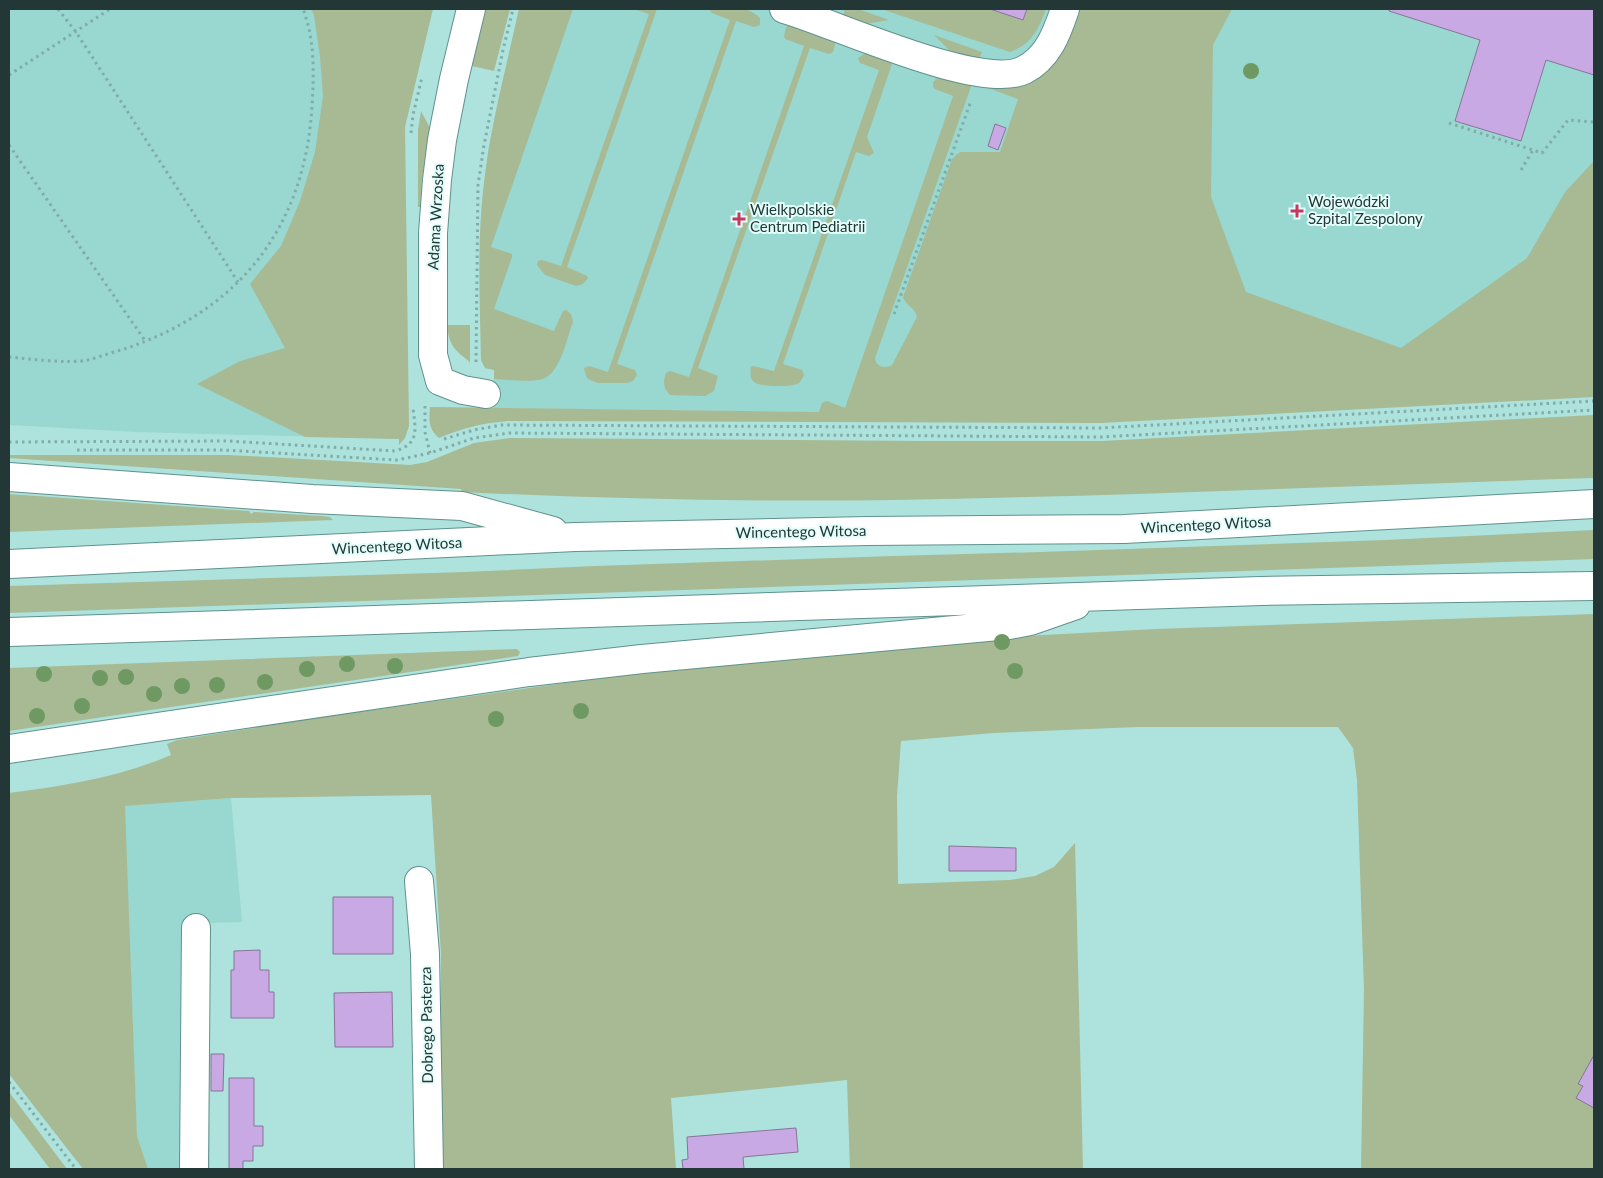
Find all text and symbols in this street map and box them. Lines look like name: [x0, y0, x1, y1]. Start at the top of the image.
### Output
street label: Adama Wrzoska: [423, 163, 447, 271]
place label: Wojewódzki Szpital Zespolony: [1308, 192, 1423, 227]
place label: Wielkpolskie Centrum Pediatrii: [750, 200, 865, 235]
marker: Wojewódzki Szpital Zespolony: [1290, 204, 1304, 218]
marker: Wielkpolskie Centrum Pediatrii: [732, 212, 746, 226]
street label: Wincentego Witosa: [1140, 512, 1272, 536]
street label: Wincentego Witosa: [736, 521, 866, 541]
street label: Wincentego Witosa: [331, 533, 463, 557]
street label: Dobrego Pasterza: [416, 966, 436, 1084]

